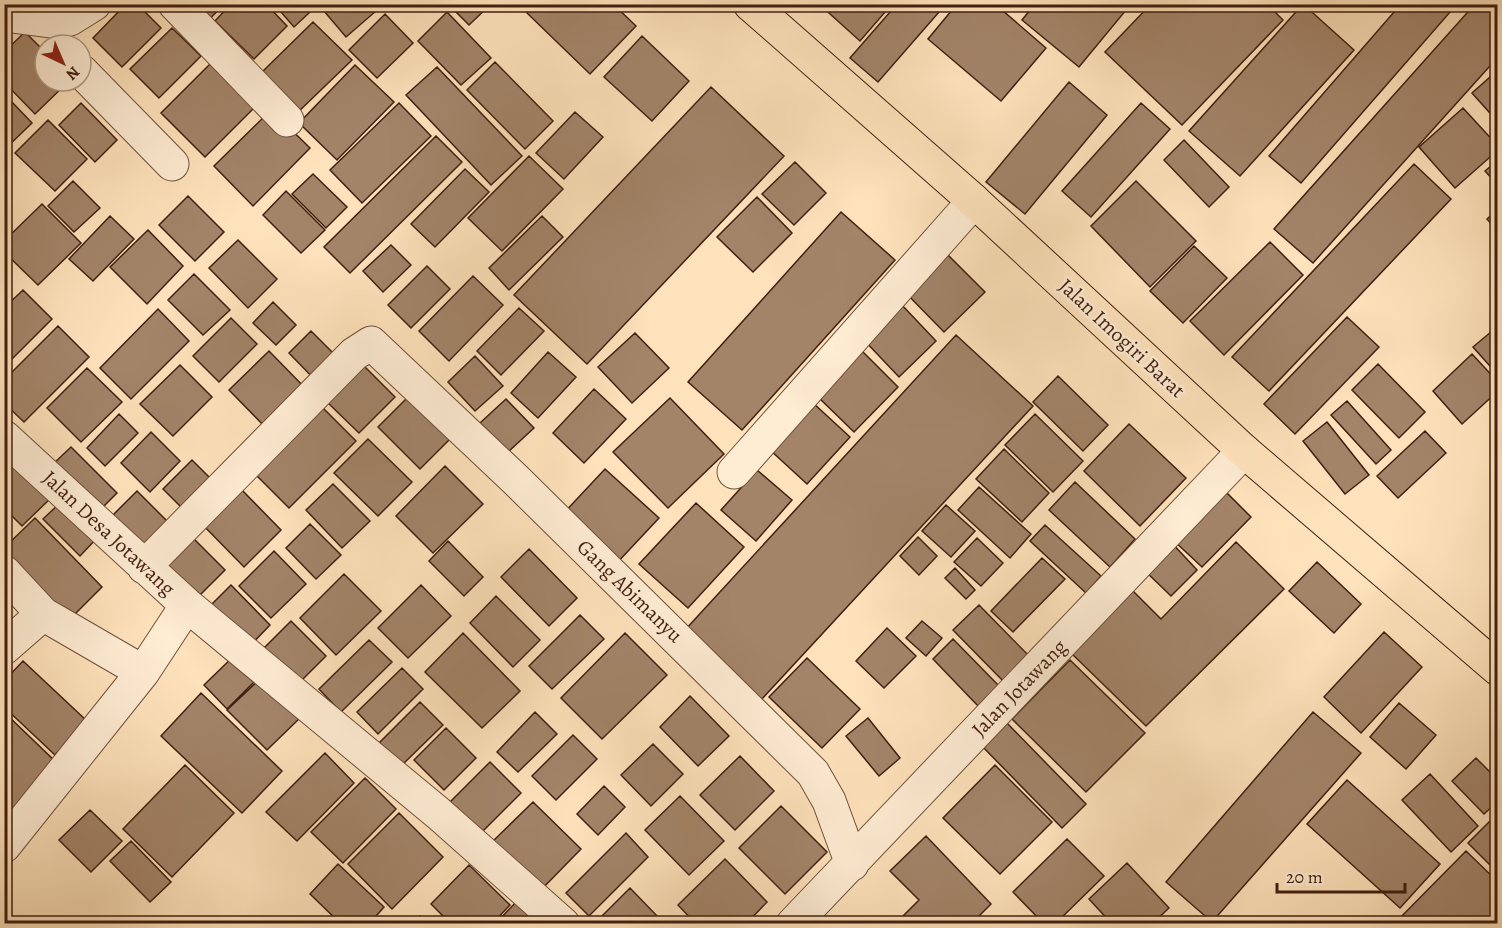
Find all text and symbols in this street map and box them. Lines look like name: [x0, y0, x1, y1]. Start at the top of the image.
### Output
north arrow: [33, 33, 93, 93]
text: N: [61, 61, 85, 85]
street label: Jalan Imogiri Barat: [1053, 272, 1191, 404]
street label: Jalan Desa Jotawang: [36, 464, 182, 602]
street label: Gang Abimanyu: [571, 533, 690, 649]
street label: Jalan Jotawang: [965, 633, 1073, 743]
scale bar: [1277, 856, 1404, 894]
text: 20 m: [1286, 865, 1323, 889]

